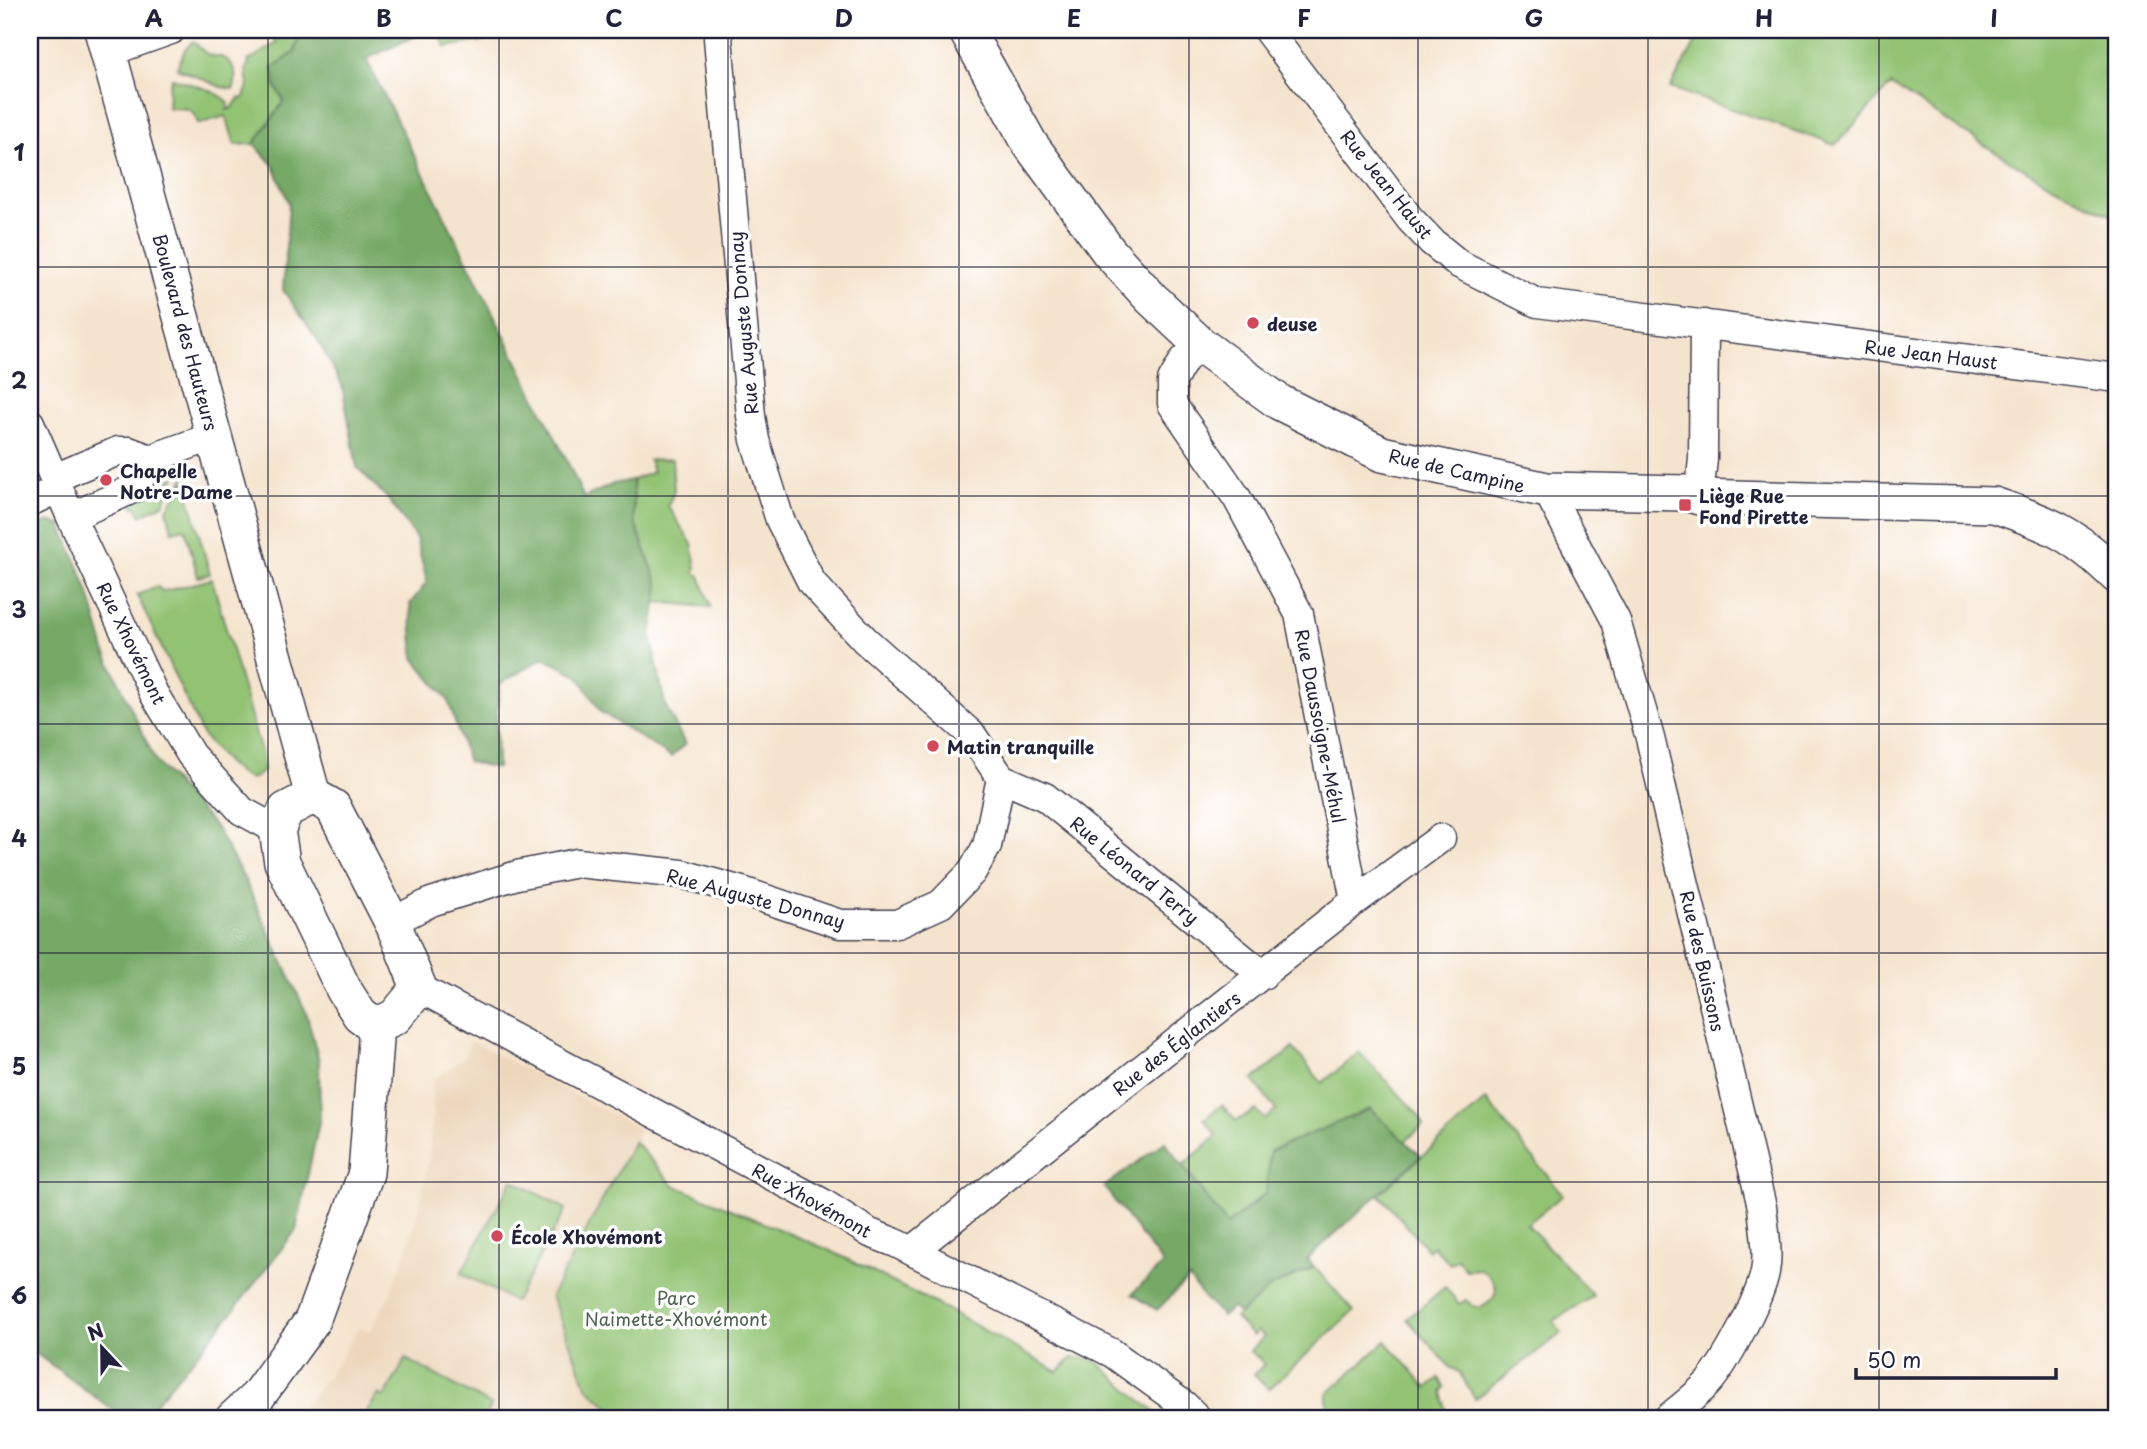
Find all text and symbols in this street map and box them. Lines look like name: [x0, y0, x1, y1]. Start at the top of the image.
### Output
text: A: [145, 0, 163, 35]
text: B: [376, 0, 392, 35]
text: C: [605, 0, 623, 35]
text: D: [835, 0, 853, 35]
text: E: [1067, 0, 1081, 35]
text: F: [1297, 0, 1311, 35]
text: G: [1525, 0, 1543, 35]
text: H: [1755, 0, 1773, 35]
text: I: [1990, 0, 1998, 35]
street label: Rue Jean Haust: [1334, 124, 1440, 244]
text: 1: [14, 134, 25, 169]
street label: Rue Auguste Donnay: [722, 230, 764, 416]
street label: Boulevard des Hauteurs: [147, 231, 225, 433]
place label: deuse: [1267, 310, 1317, 337]
marker: deuse: [1245, 315, 1261, 331]
street label: Rue Jean Haust: [1863, 332, 1999, 376]
text: 2: [11, 362, 27, 397]
street label: Rue de Campine: [1386, 441, 1528, 499]
place label: Chapelle Notre-Dame: [120, 457, 233, 505]
marker: Chapelle Notre-Dame: [98, 472, 114, 488]
place label: Liège Rue Fond Pirette: [1699, 482, 1809, 530]
marker: Liège Rue Fond Pirette: [1677, 497, 1693, 513]
street label: Rue Xhovémont: [91, 577, 173, 709]
text: 3: [11, 591, 27, 626]
street label: Rue Daussoigne-Méhul: [1289, 627, 1353, 825]
place label: Matin tranquille: [947, 733, 1094, 760]
marker: Matin tranquille: [925, 738, 941, 754]
street label: Rue Léonard Terry: [1065, 810, 1205, 930]
text: 4: [11, 820, 27, 855]
street label: Rue Auguste Donnay: [664, 861, 848, 935]
street label: Rue des Buissons: [1674, 888, 1732, 1034]
street label: Rue des Églantiers: [1106, 984, 1246, 1102]
text: 5: [12, 1048, 26, 1083]
street label: Rue Xhovémont: [747, 1156, 877, 1244]
place label: École Xhovémont: [511, 1223, 663, 1250]
marker: École Xhovémont: [489, 1228, 505, 1244]
text: 6: [11, 1277, 27, 1312]
park label: Parc Naimette-Xhovémont: [585, 1284, 767, 1332]
north arrow: [66, 1312, 136, 1382]
text: N: [83, 1316, 107, 1347]
scale bar: [1856, 1337, 2056, 1381]
text: 50 m: [1867, 1343, 1921, 1375]

